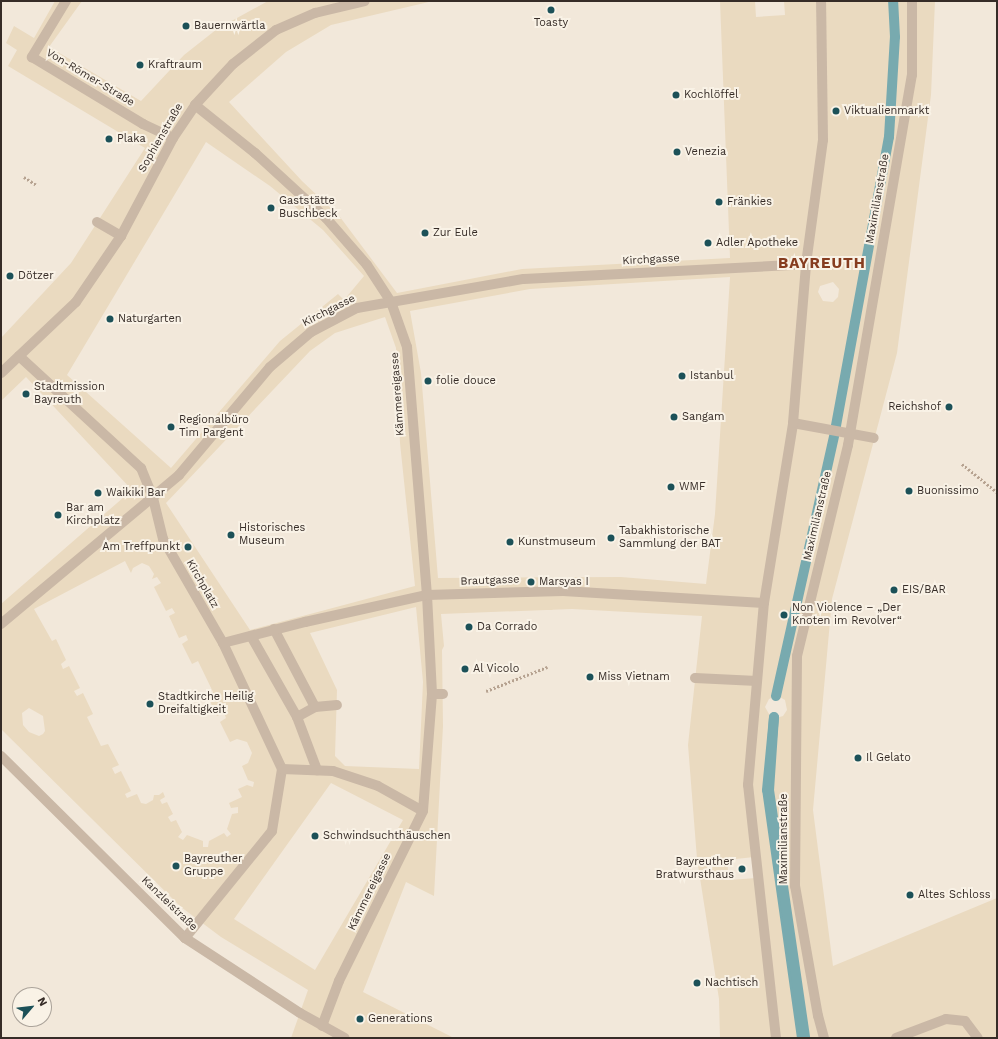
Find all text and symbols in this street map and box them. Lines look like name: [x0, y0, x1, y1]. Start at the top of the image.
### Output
marker: Toasty: [546, 5, 556, 15]
place label: Toasty: [534, 16, 568, 30]
place label: Bauernwärtla: [194, 19, 265, 33]
marker: Bauernwärtla: [181, 21, 191, 31]
street label: Von-Römer-Straße: [43, 46, 137, 110]
place label: Kraftraum: [148, 58, 202, 72]
marker: Kraftraum: [135, 60, 145, 70]
place label: Kochlöffel: [684, 88, 738, 102]
marker: Kochlöffel: [671, 90, 681, 100]
street label: Sophienstraße: [136, 101, 186, 175]
place label: Viktualienmarkt: [844, 104, 929, 118]
marker: Viktualienmarkt: [831, 106, 841, 116]
place label: Plaka: [117, 132, 146, 146]
marker: Plaka: [104, 134, 114, 144]
place label: Venezia: [685, 145, 726, 159]
marker: Venezia: [672, 147, 682, 157]
street label: Maximilianstraße: [864, 153, 892, 245]
place label: Gaststätte Buschbeck: [279, 195, 337, 221]
place label: Fränkies: [727, 195, 772, 209]
marker: Fränkies: [714, 197, 724, 207]
marker: Gaststätte Buschbeck: [266, 203, 276, 213]
place label: Zur Eule: [433, 226, 478, 240]
marker: Zur Eule: [420, 228, 430, 238]
place label: Adler Apotheke: [716, 236, 799, 250]
marker: Adler Apotheke: [703, 238, 713, 248]
street label: Kirchgasse: [622, 252, 680, 268]
district label: BAYREUTH: [778, 255, 866, 273]
place label: Dötzer: [18, 269, 54, 283]
marker: Dötzer: [5, 271, 15, 281]
street label: Kirchgasse: [300, 292, 358, 330]
place label: Naturgarten: [118, 312, 182, 326]
marker: Naturgarten: [105, 314, 115, 324]
street label: Kämmereigasse: [388, 352, 408, 436]
place label: Istanbul: [690, 369, 734, 383]
marker: Istanbul: [677, 371, 687, 381]
place label: folie douce: [436, 374, 496, 388]
marker: folie douce: [423, 376, 433, 386]
place label: Stadtmission Bayreuth: [34, 381, 105, 407]
marker: Stadtmission Bayreuth: [21, 389, 31, 399]
place label: Reichshof: [888, 400, 941, 414]
marker: Reichshof: [944, 402, 954, 412]
place label: Sangam: [682, 410, 725, 424]
marker: Sangam: [669, 412, 679, 422]
place label: Regionalbüro Tim Pargent: [179, 414, 249, 440]
marker: Regionalbüro Tim Pargent: [166, 422, 176, 432]
street label: Maximilianstraße: [801, 470, 835, 562]
place label: WMF: [679, 480, 706, 494]
marker: WMF: [666, 482, 676, 492]
place label: Buonissimo: [917, 484, 979, 498]
place label: Waikiki Bar: [106, 486, 165, 500]
marker: Buonissimo: [904, 486, 914, 496]
marker: Waikiki Bar: [93, 488, 103, 498]
place label: Bar am Kirchplatz: [66, 502, 120, 528]
marker: Bar am Kirchplatz: [53, 510, 63, 520]
place label: Historisches Museum: [239, 522, 305, 548]
place label: Tabakhistorische Sammlung der BAT: [619, 525, 721, 551]
marker: Historisches Museum: [226, 530, 236, 540]
marker: Tabakhistorische Sammlung der BAT: [606, 533, 616, 543]
place label: Kunstmuseum: [518, 535, 596, 549]
marker: Kunstmuseum: [505, 537, 515, 547]
place label: Am Treffpunkt: [102, 540, 180, 554]
marker: Am Treffpunkt: [183, 542, 193, 552]
street label: Kirchplatz: [183, 557, 221, 611]
street label: Brautgasse: [460, 573, 520, 589]
place label: Marsyas I: [539, 575, 589, 589]
marker: Marsyas I: [526, 577, 536, 587]
place label: EIS/BAR: [902, 583, 946, 597]
marker: EIS/BAR: [889, 585, 899, 595]
place label: Non Violence – „Der Knoten im Revolver“: [792, 602, 902, 628]
marker: Non Violence – „Der Knoten im Revolver“: [779, 610, 789, 620]
place label: Da Corrado: [477, 620, 538, 634]
marker: Da Corrado: [464, 622, 474, 632]
place label: Al Vicolo: [473, 662, 520, 676]
marker: Al Vicolo: [460, 664, 470, 674]
place label: Miss Vietnam: [598, 670, 670, 684]
marker: Miss Vietnam: [585, 672, 595, 682]
place label: Stadtkirche Heilig Dreifaltigkeit: [158, 691, 253, 717]
marker: Stadtkirche Heilig Dreifaltigkeit: [145, 699, 155, 709]
place label: Il Gelato: [866, 751, 911, 765]
marker: Il Gelato: [853, 753, 863, 763]
street label: Maximilianstraße: [777, 793, 791, 885]
place label: Schwindsuchthäuschen: [323, 829, 451, 843]
marker: Schwindsuchthäuschen: [310, 831, 320, 841]
street label: Kämmereigasse: [346, 851, 394, 933]
place label: Bayreuther Gruppe: [184, 853, 242, 879]
place label: Bayreuther Bratwursthaus: [656, 856, 734, 882]
marker: Bayreuther Gruppe: [171, 861, 181, 871]
marker: Bayreuther Bratwursthaus: [737, 864, 747, 874]
street label: Kanzleistraße: [138, 874, 200, 934]
place label: Altes Schloss: [918, 888, 990, 902]
marker: Altes Schloss: [905, 890, 915, 900]
place label: Nachtisch: [705, 976, 758, 990]
marker: Nachtisch: [692, 978, 702, 988]
north arrow: [12, 987, 52, 1027]
text: N: [35, 995, 50, 1008]
place label: Generations: [368, 1012, 433, 1026]
marker: Generations: [355, 1014, 365, 1024]

